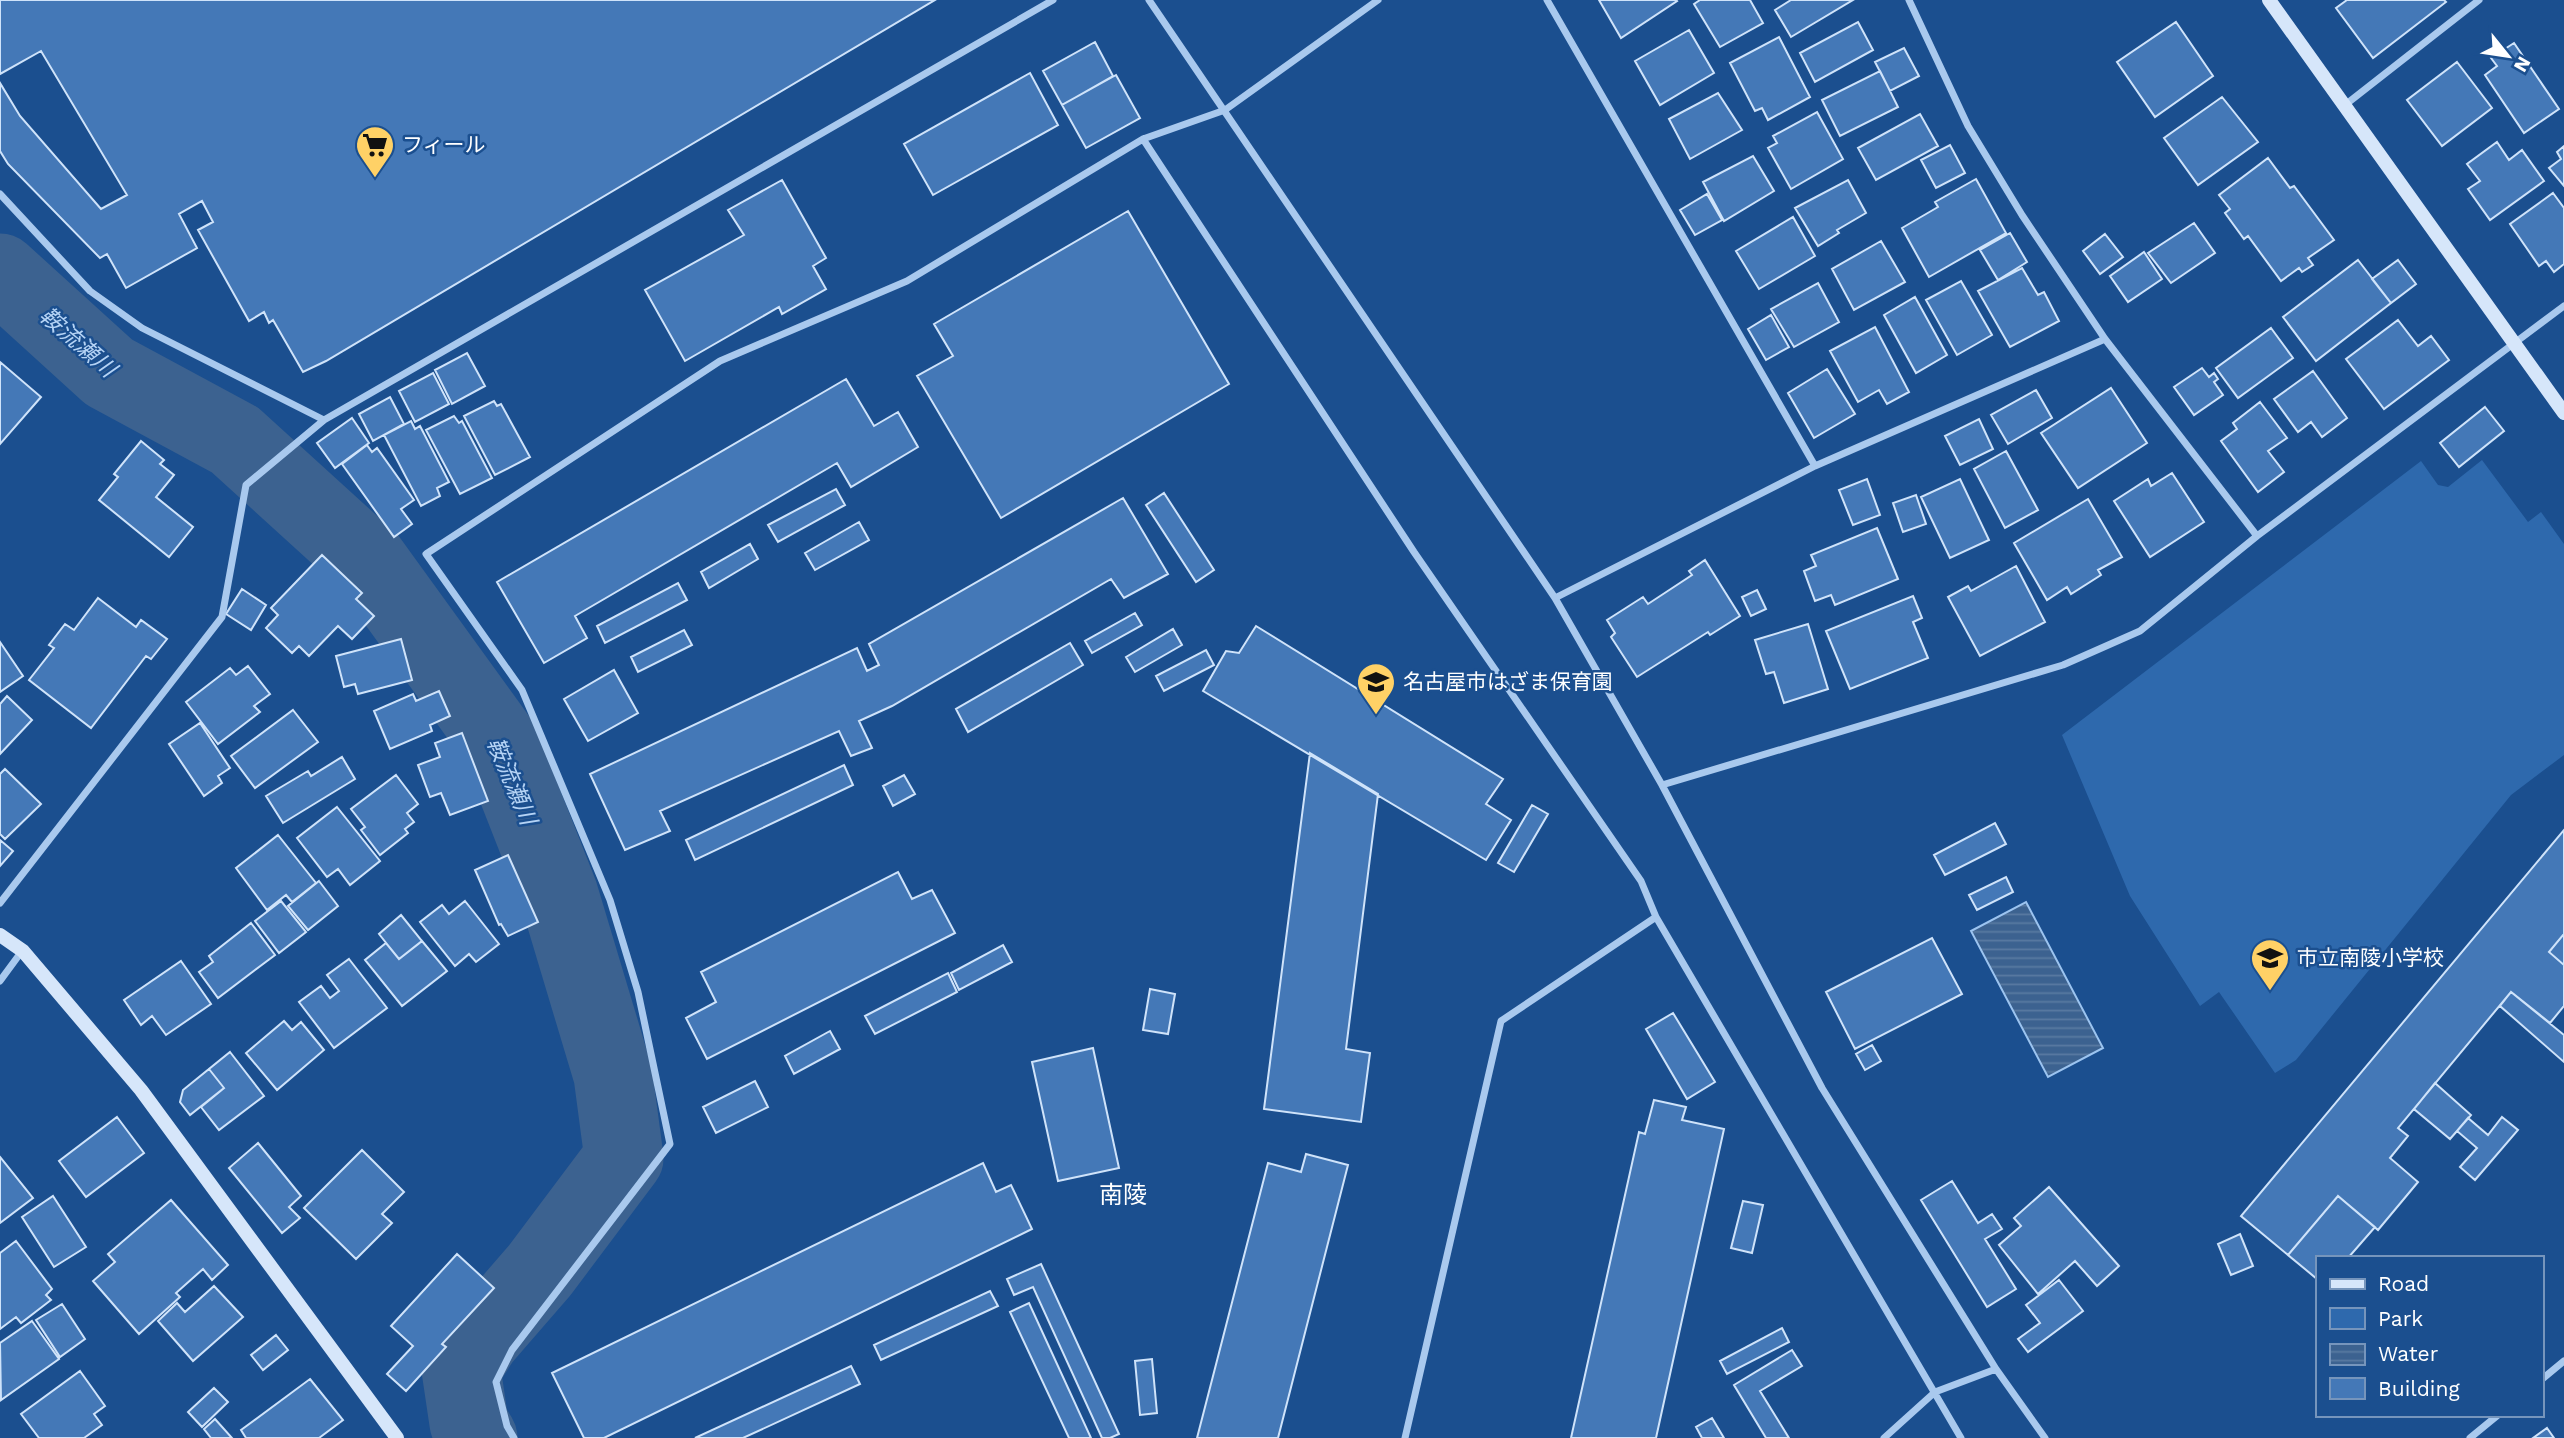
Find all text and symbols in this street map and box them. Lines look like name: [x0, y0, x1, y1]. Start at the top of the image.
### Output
north arrow: [2473, 21, 2543, 91]
text: N: [2509, 52, 2536, 76]
supermarket icon: フィール: [354, 124, 396, 179]
place label: フィール: [402, 132, 486, 157]
water label: 鞍流瀬川: [34, 302, 124, 385]
school or university icon: 名古屋市はざま保育園: [1355, 661, 1397, 716]
place label: 名古屋市はざま保育園: [1403, 669, 1613, 694]
water label: 鞍流瀬川: [481, 734, 543, 832]
school or university icon: 市立南陵小学校: [2249, 937, 2291, 992]
place label: 市立南陵小学校: [2297, 945, 2444, 970]
district label: 南陵: [1099, 1181, 1147, 1209]
legend: [2316, 1256, 2543, 1417]
text: Road: [2378, 1271, 2429, 1296]
text: Park: [2378, 1306, 2423, 1331]
text: Water: [2378, 1341, 2439, 1366]
text: Building: [2378, 1376, 2460, 1401]

